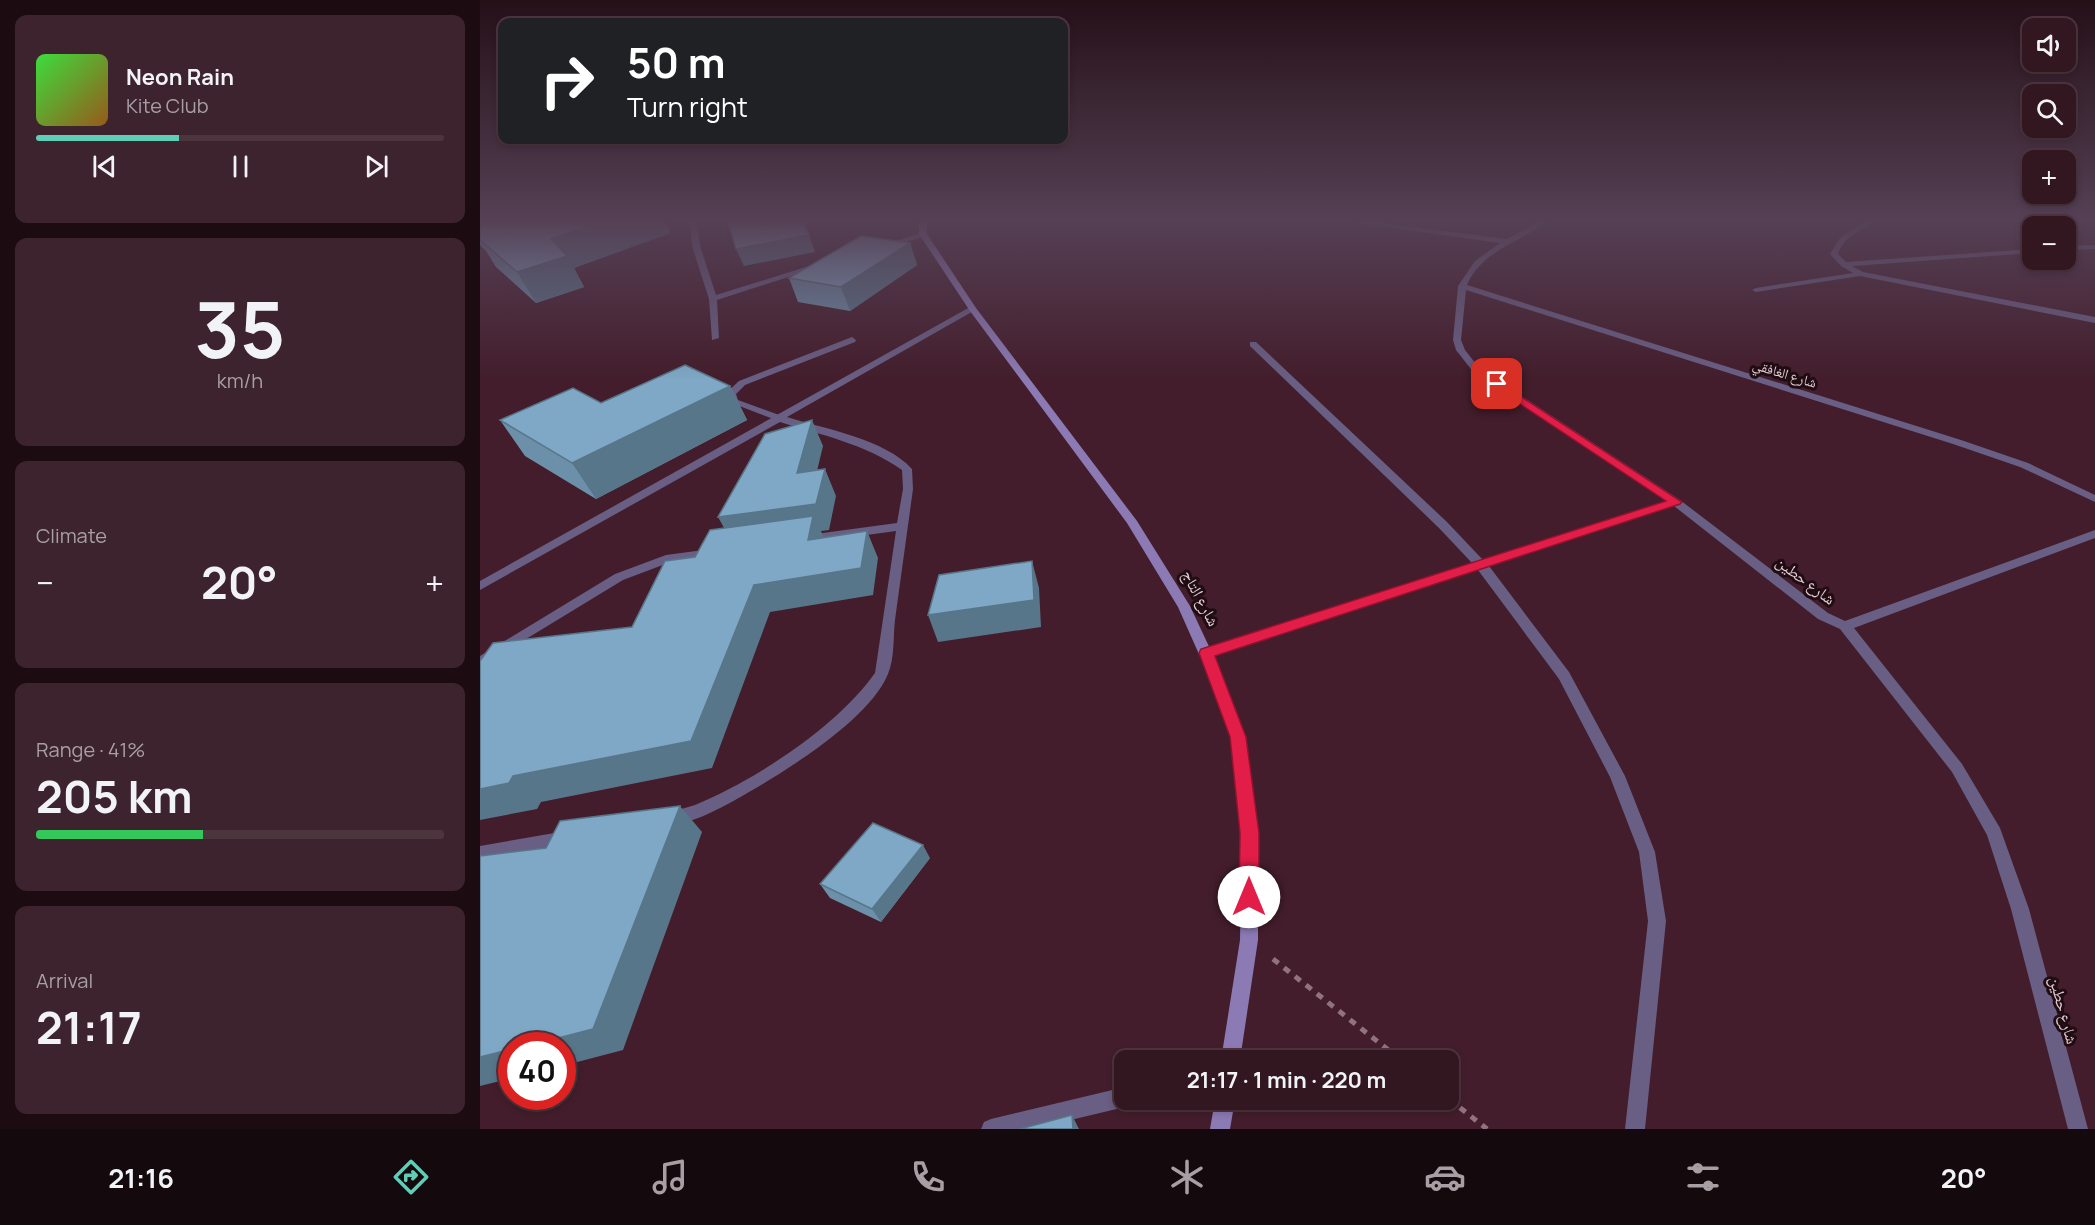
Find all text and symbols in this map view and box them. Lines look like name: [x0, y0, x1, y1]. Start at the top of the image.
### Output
map controls: [2022, 18, 2076, 270]
button: sound: [2022, 18, 2076, 72]
text: 50 m: [627, 33, 725, 91]
icon: right: [528, 42, 606, 120]
text: Neon Rain: [126, 62, 234, 92]
button: search: [2022, 84, 2076, 138]
text: Turn right: [627, 88, 748, 125]
text: Kite Club: [126, 92, 209, 119]
icon: previous: [88, 150, 121, 183]
icon: pause: [224, 150, 257, 183]
icon: next: [360, 150, 393, 183]
button: +: [2022, 150, 2076, 204]
button: −: [2022, 216, 2076, 270]
text: 35: [194, 275, 286, 381]
street label: شارع الغافقي: [1750, 354, 1819, 394]
pin: [1471, 358, 1522, 409]
text: km/h: [217, 367, 263, 394]
icon: arrive: [1480, 367, 1513, 400]
text: Climate: [36, 522, 107, 549]
street label: شارع حطين: [1772, 550, 1840, 610]
text: 20°: [201, 551, 278, 613]
text: −: [36, 560, 54, 605]
text: +: [425, 560, 444, 605]
street label: شارع التاج: [1177, 566, 1225, 630]
text: Range · 41%: [36, 736, 145, 763]
text: 205 km: [36, 765, 192, 827]
position arrow: [1217, 865, 1281, 929]
text: Arrival: [36, 967, 93, 994]
street label: شارع حطين: [2044, 974, 2084, 1046]
text: 21:17: [36, 996, 142, 1058]
speed limit sign: 40: [498, 1032, 576, 1110]
text: 21:17 · 1 min · 220 m: [1187, 1065, 1386, 1095]
icon: directions: [390, 1156, 432, 1198]
icon: music: [649, 1156, 691, 1198]
icon: phone: [907, 1156, 949, 1198]
icon: climate: [1166, 1156, 1208, 1198]
icon: car: [1424, 1156, 1466, 1198]
icon: filters: [1682, 1156, 1724, 1198]
text: 21:16: [108, 1159, 174, 1196]
text: 20°: [1941, 1159, 1987, 1196]

